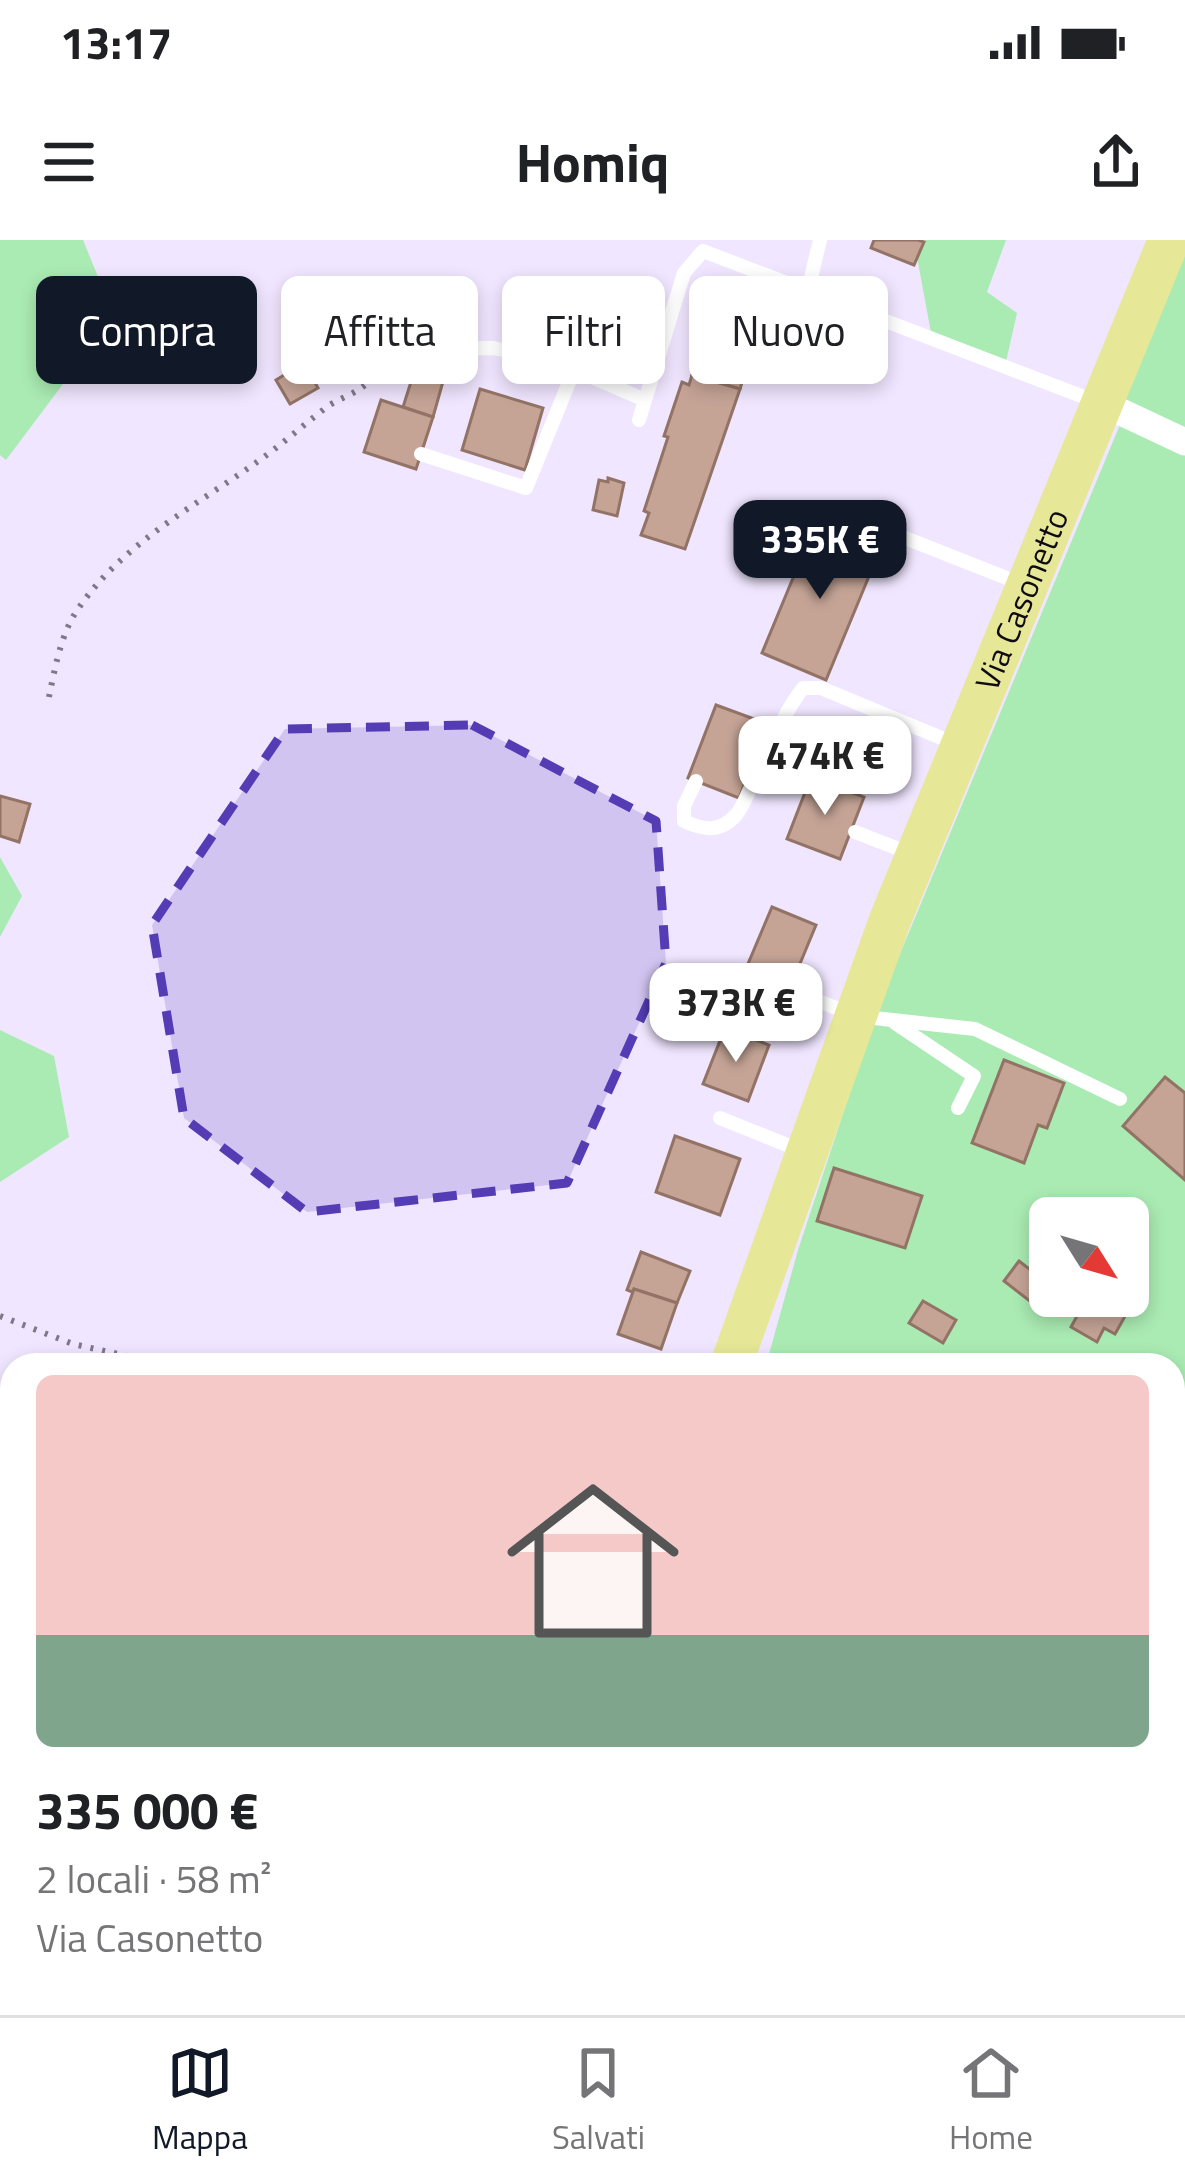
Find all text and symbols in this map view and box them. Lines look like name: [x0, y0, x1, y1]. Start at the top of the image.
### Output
text: 13:17: [60, 8, 172, 76]
text: Homiq: [516, 121, 669, 203]
icon: menu: [36, 129, 102, 195]
icon: share: [1083, 129, 1149, 195]
chip: Compra: [36, 276, 257, 384]
chip: Affitta: [281, 276, 478, 384]
chip: Filtri: [502, 276, 665, 384]
chip: Nuovo: [689, 276, 888, 384]
pin: 335K €: [722, 500, 918, 602]
street label: Via Casonetto: [962, 501, 1081, 698]
text: 335K €: [760, 509, 880, 568]
pin: 474K €: [727, 716, 923, 818]
text: 474K €: [765, 725, 885, 784]
pin: 373K €: [638, 963, 834, 1065]
text: 373K €: [676, 972, 796, 1031]
north arrow: [1029, 1197, 1149, 1317]
map controls: [1029, 1197, 1149, 1317]
icon: home: [485, 1453, 701, 1669]
text: 335 000 €: [36, 1771, 258, 1849]
text: 2 locali · 58 m²: [36, 1849, 272, 1908]
text: Via Casonetto: [36, 1908, 263, 1967]
tab: Mappa: [152, 2040, 248, 2162]
tab: Salvati: [552, 2040, 645, 2162]
tab: Home: [949, 2040, 1033, 2162]

